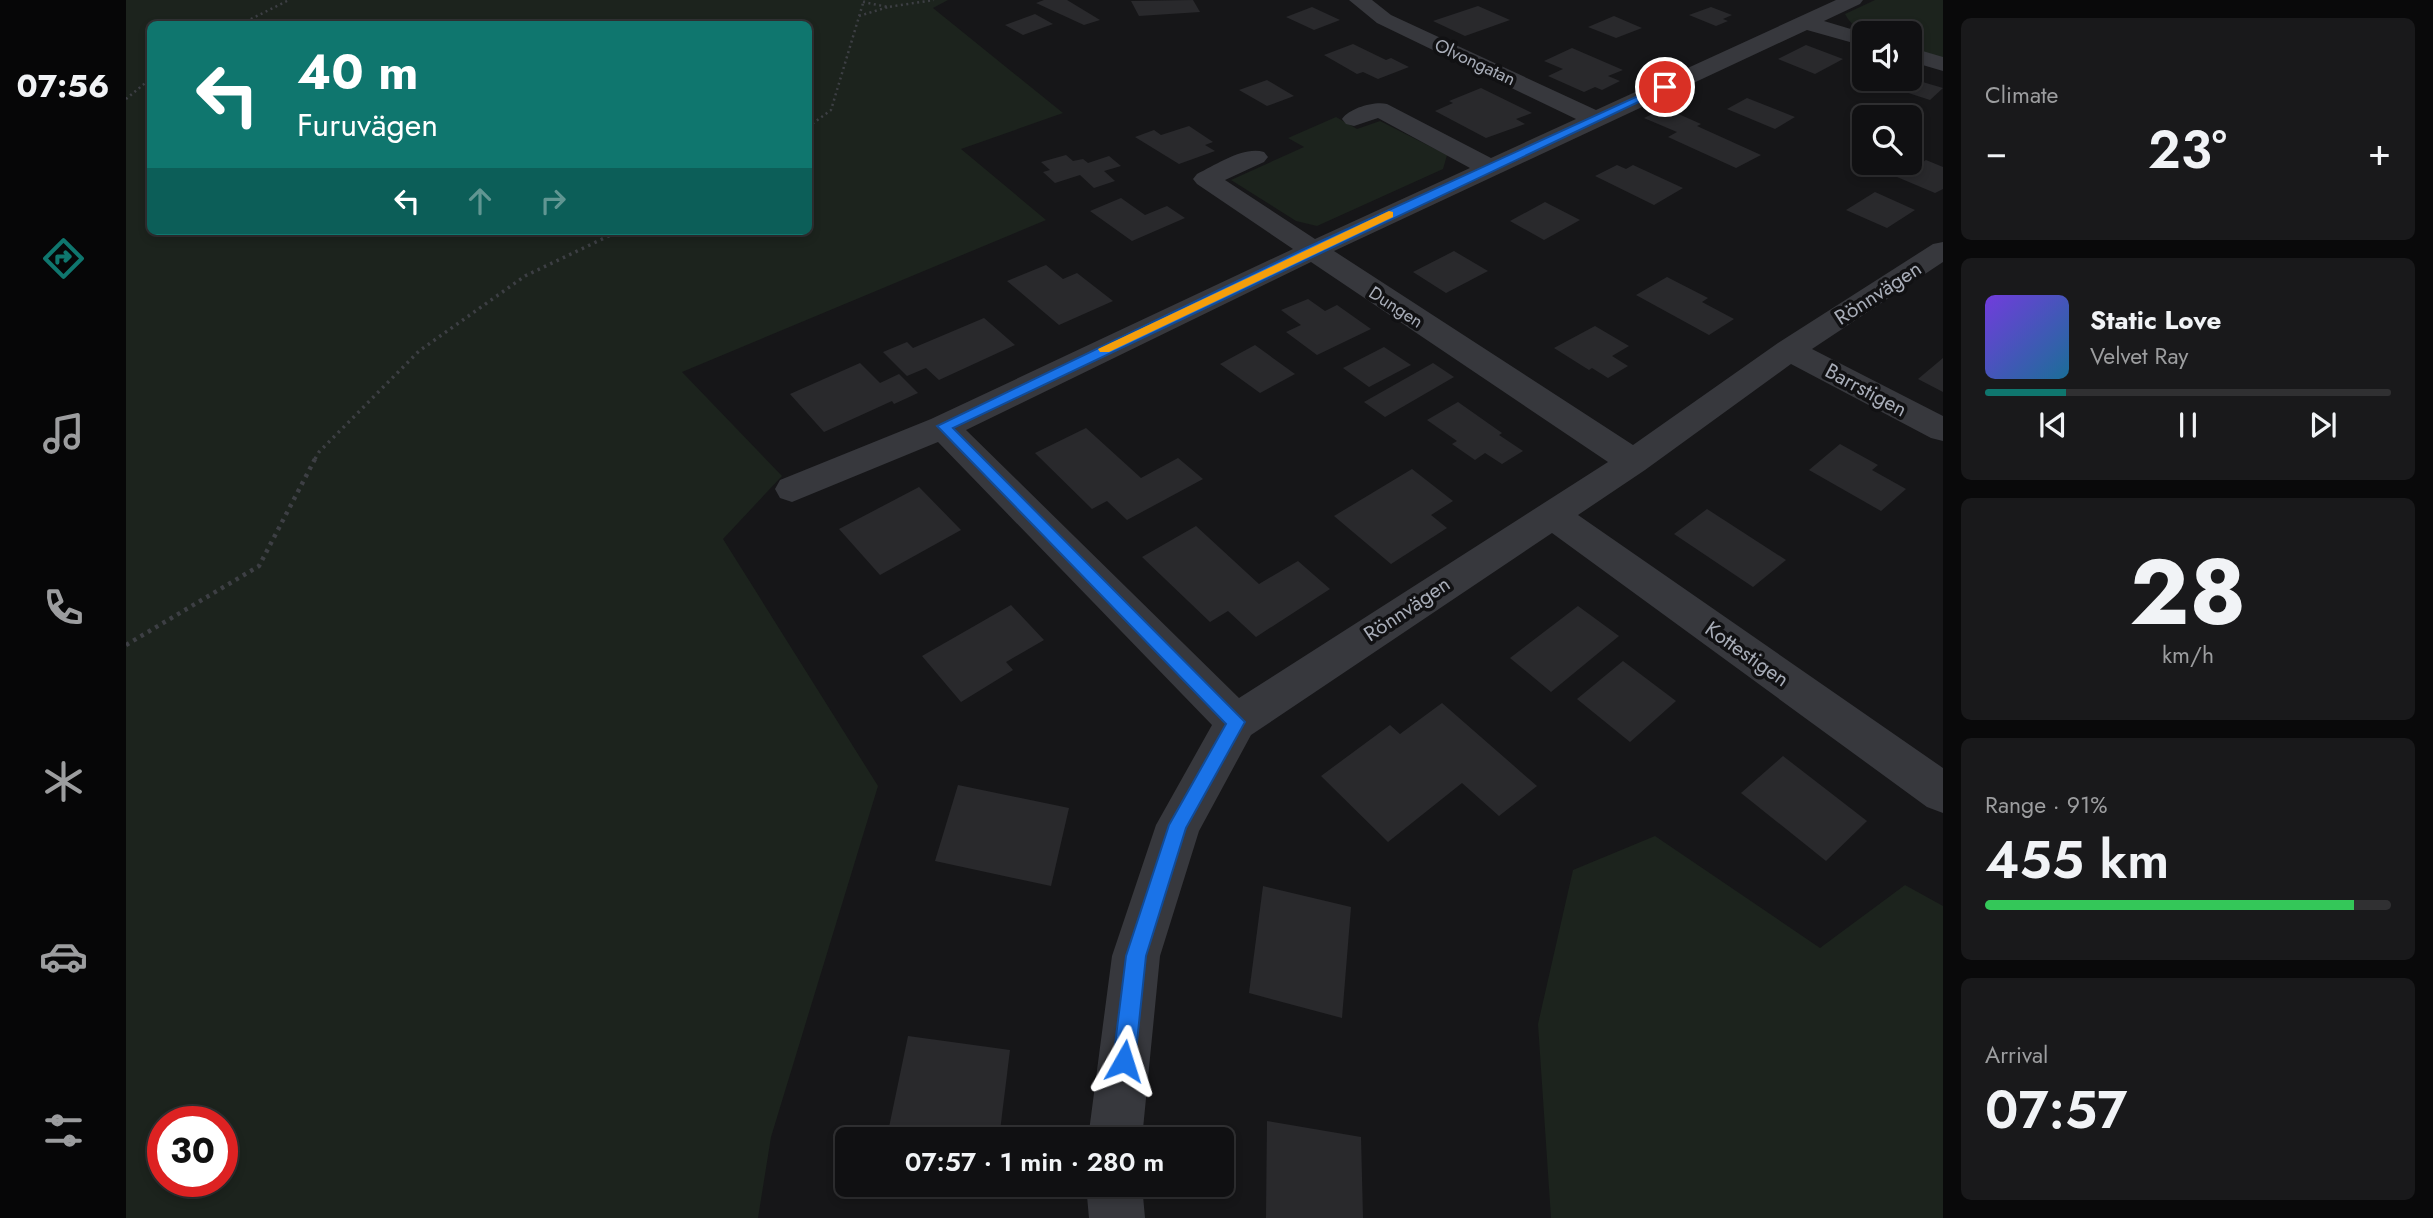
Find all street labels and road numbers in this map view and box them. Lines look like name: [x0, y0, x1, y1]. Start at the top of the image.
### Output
street label: Olvongatan: [1430, 32, 1520, 92]
street label: Rönnvägen: [1829, 254, 1927, 332]
street label: Dungen: [1364, 280, 1428, 334]
street label: Barrstigen: [1820, 356, 1912, 424]
street label: Rönnvägen: [1358, 569, 1456, 649]
street label: Kottestigen: [1699, 614, 1795, 694]

